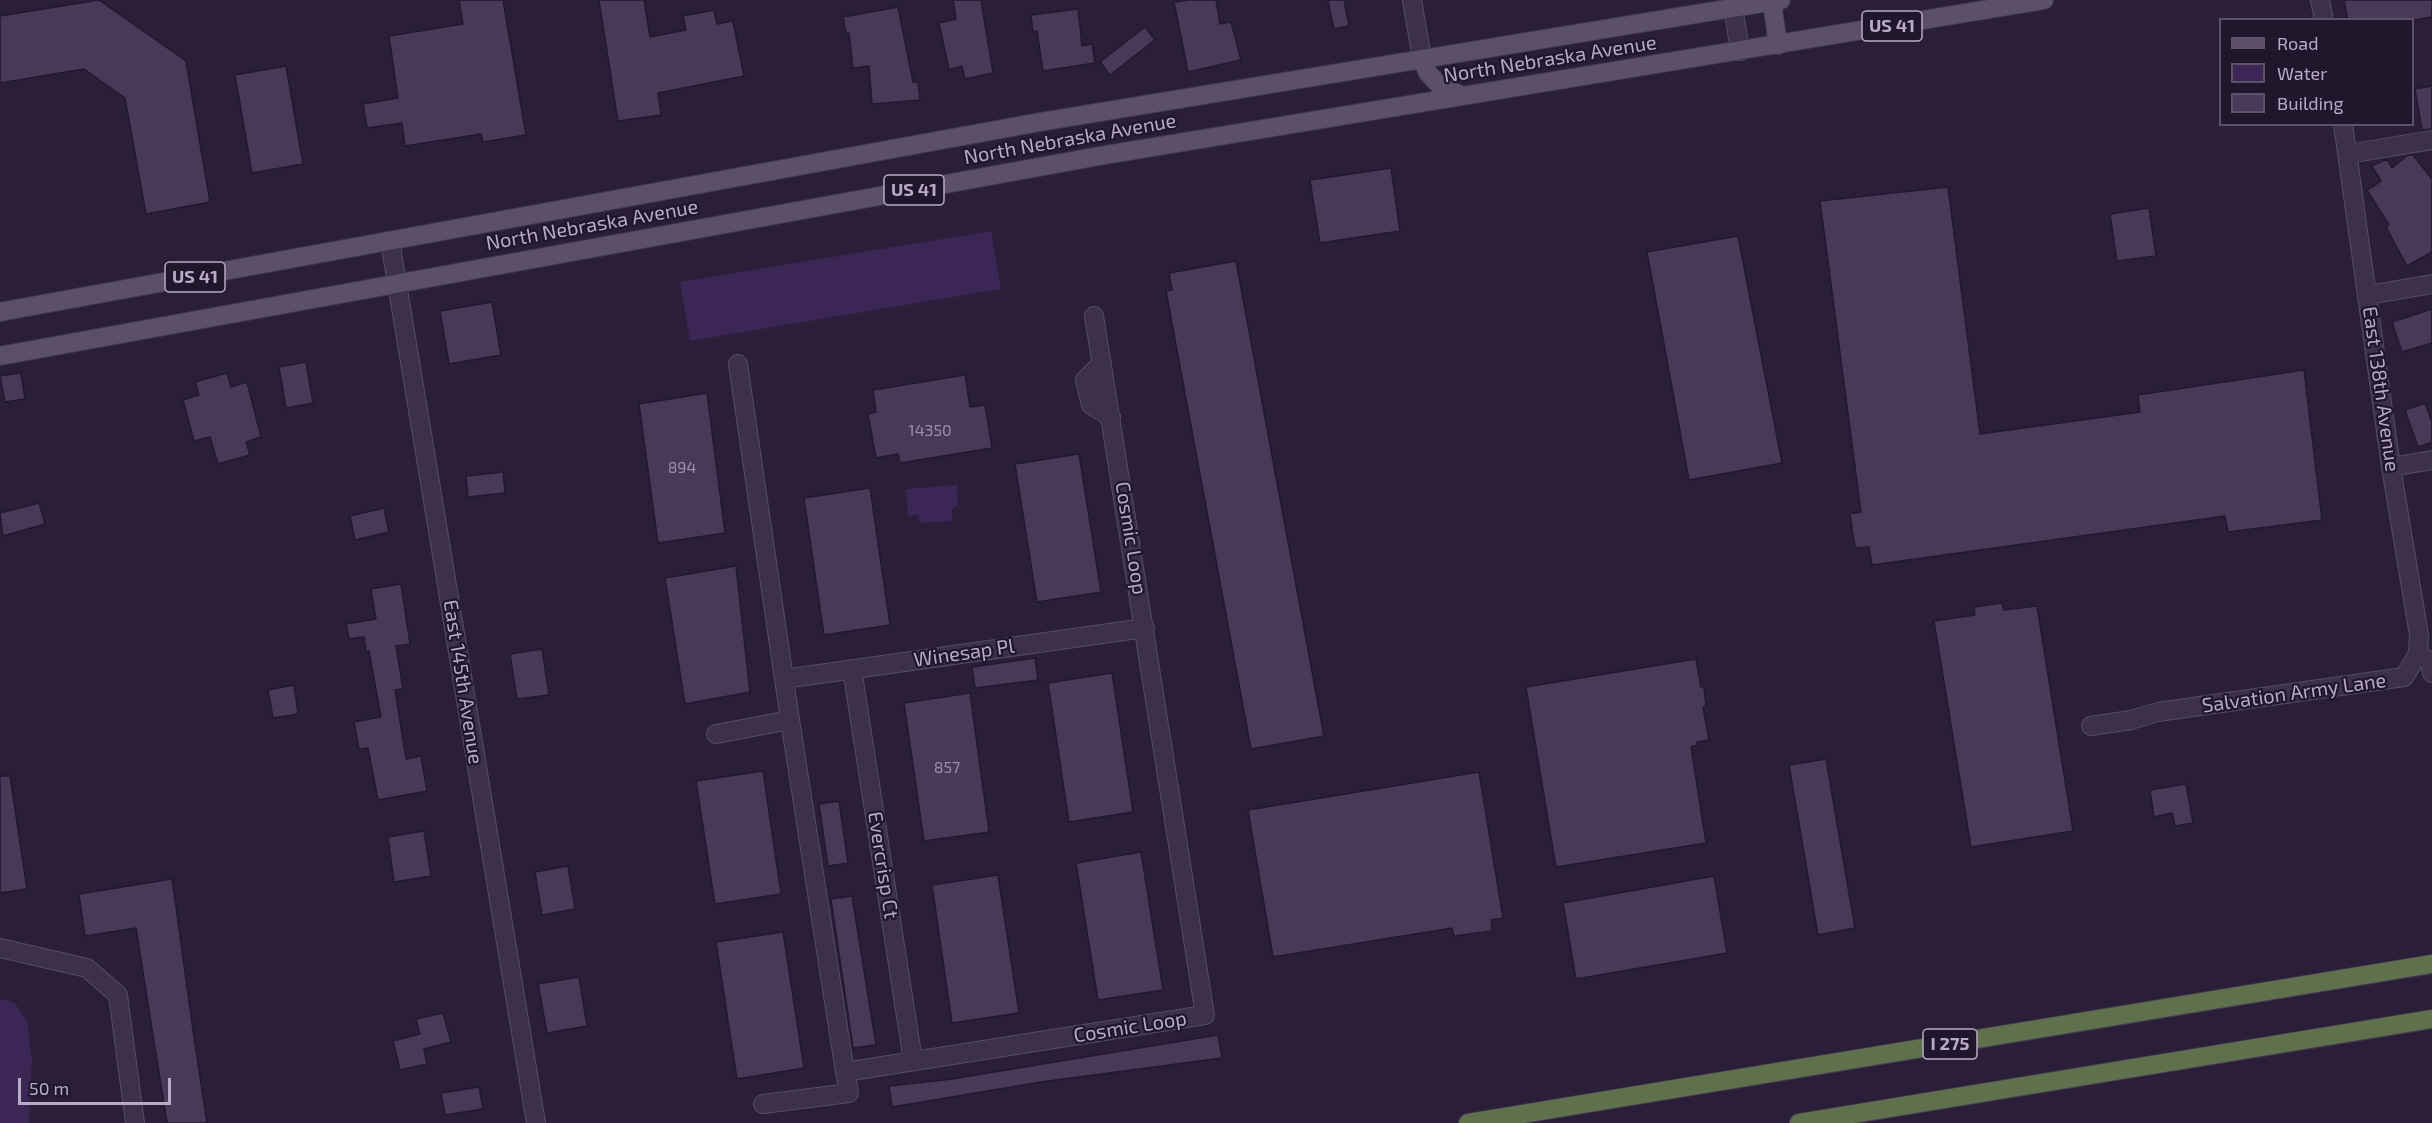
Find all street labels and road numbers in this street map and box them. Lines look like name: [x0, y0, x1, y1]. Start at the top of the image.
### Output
road number: US 41: [1862, 11, 1922, 41]
street label: North Nebraska Avenue: [1442, 30, 1658, 88]
street label: North Nebraska Avenue: [962, 108, 1178, 170]
road number: US 41: [884, 175, 944, 205]
street label: North Nebraska Avenue: [484, 194, 700, 256]
road number: US 41: [165, 262, 225, 292]
street label: East 138th Avenue: [2358, 305, 2404, 473]
street label: Cosmic Loop: [1110, 480, 1152, 596]
street label: East 145th Avenue: [438, 598, 488, 766]
street label: Winesap Pl: [912, 634, 1016, 672]
street label: Salvation Army Lane: [2200, 668, 2388, 718]
street label: Evercrisp Ct: [863, 810, 903, 920]
street label: Cosmic Loop: [1072, 1006, 1188, 1048]
road number: I 275: [1923, 1029, 1977, 1059]

